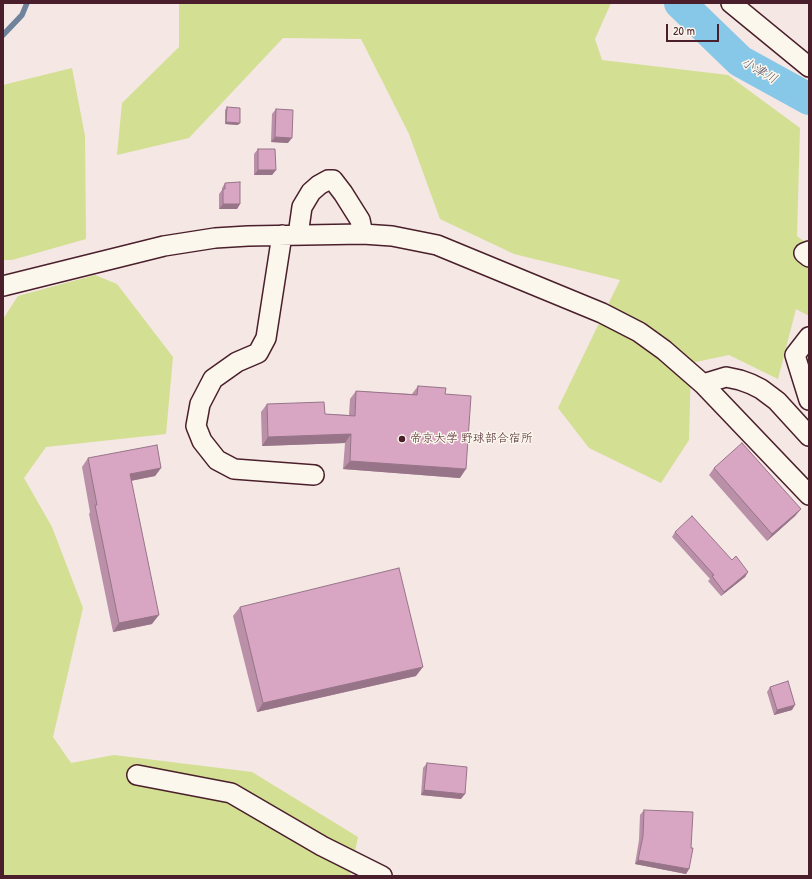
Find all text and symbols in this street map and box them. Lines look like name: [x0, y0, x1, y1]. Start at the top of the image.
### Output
scale bar: [668, 16, 721, 42]
text: 20 m: [673, 22, 695, 39]
water label: 小津川: [738, 54, 780, 88]
place label: 帝京大学 野球部合宿所: [410, 432, 533, 446]
marker: 帝京大学 野球部合宿所: [397, 434, 407, 444]

